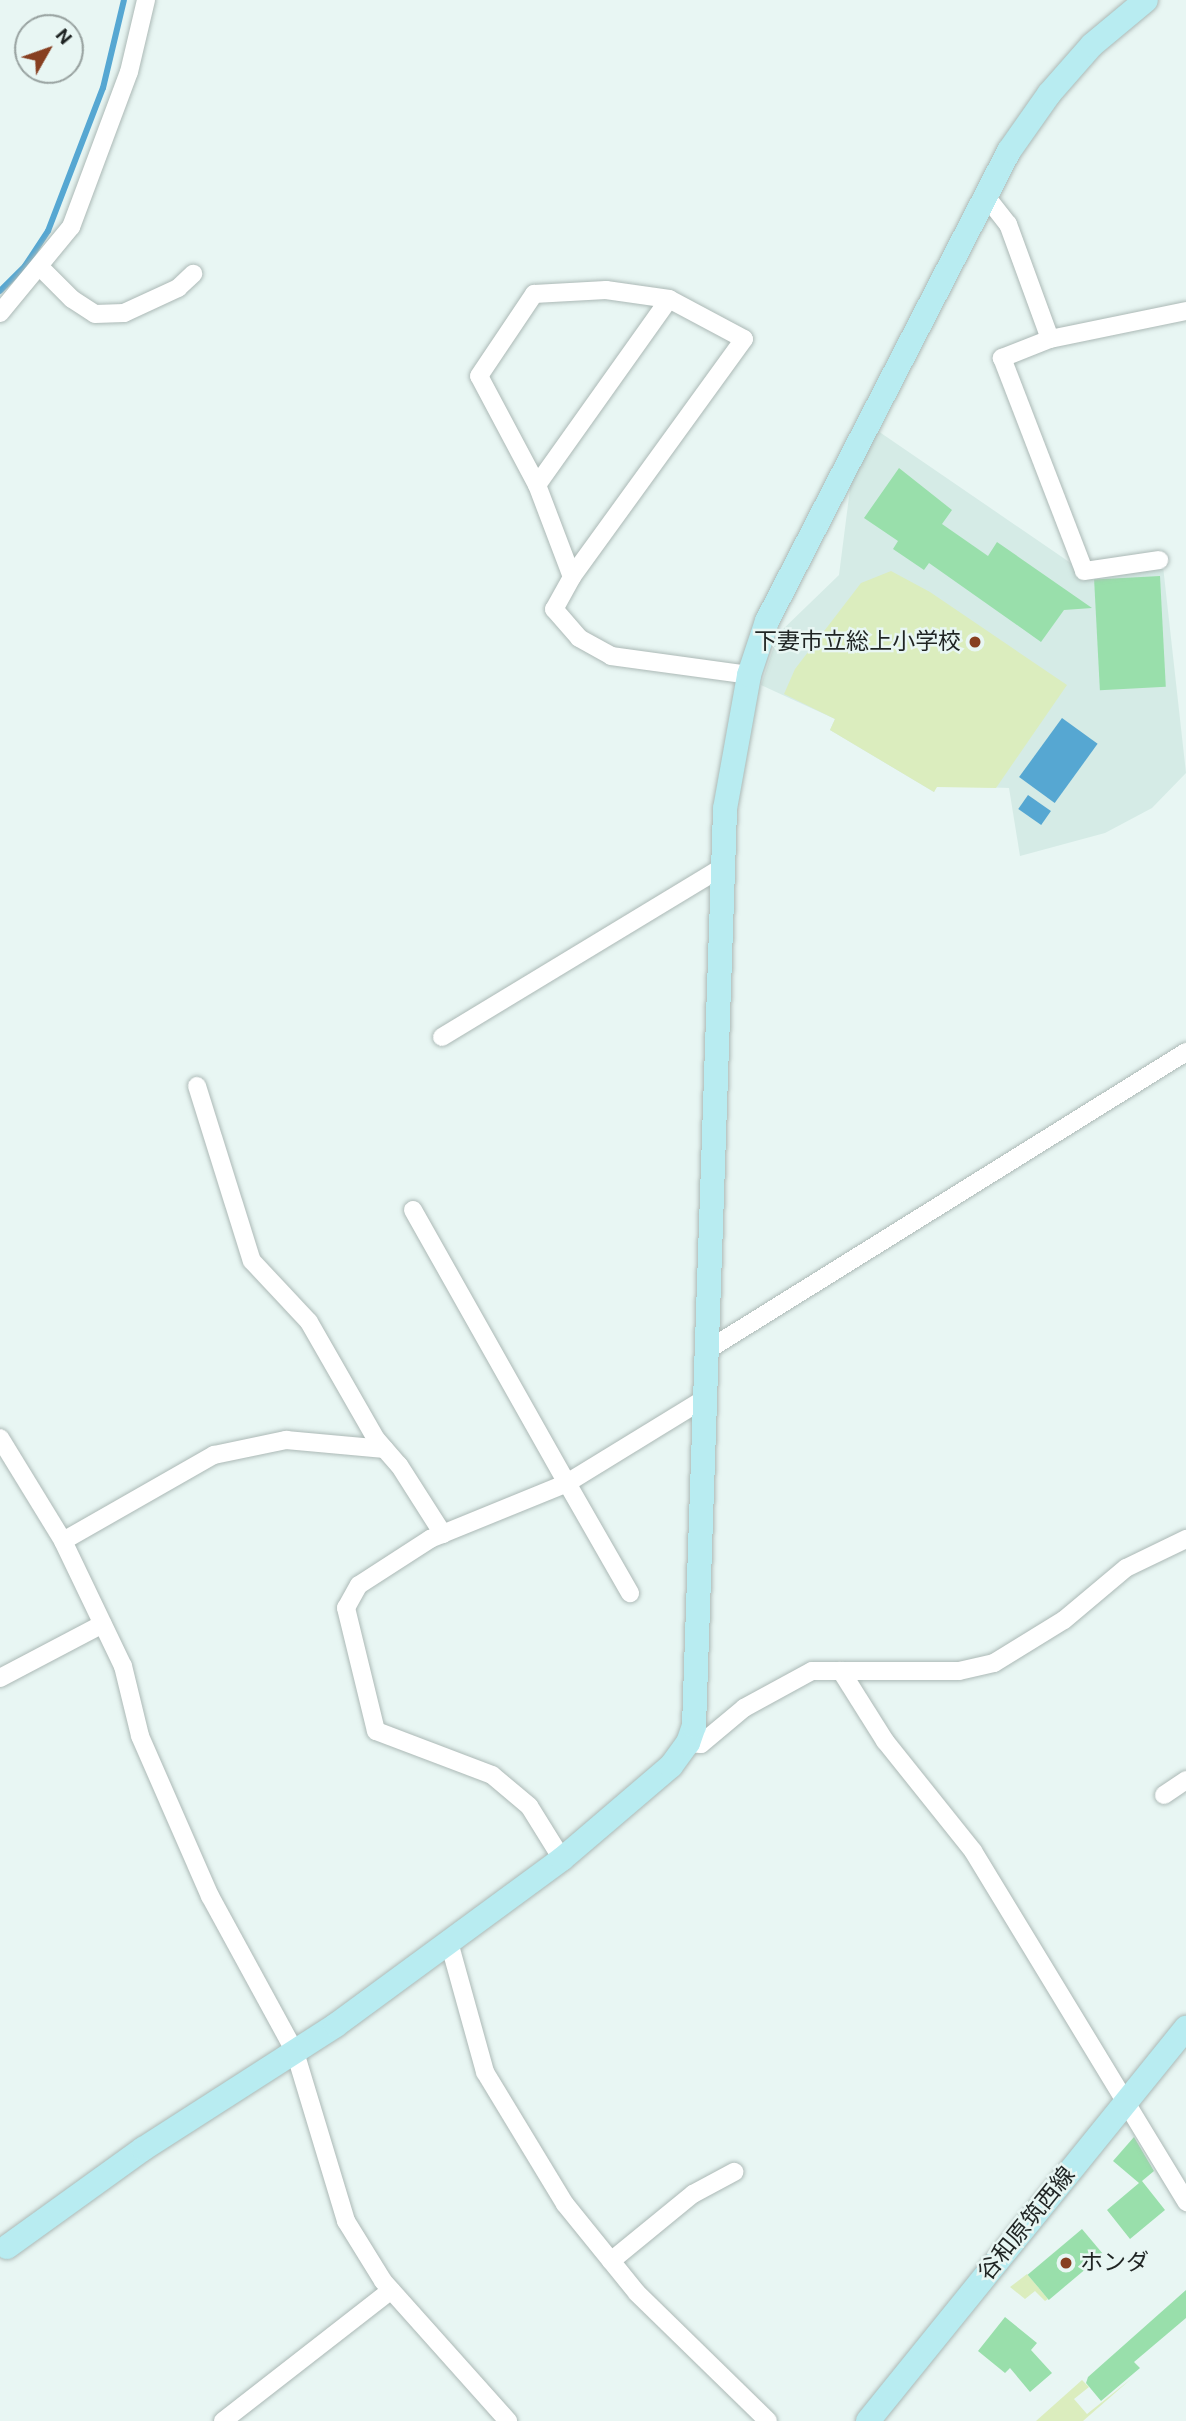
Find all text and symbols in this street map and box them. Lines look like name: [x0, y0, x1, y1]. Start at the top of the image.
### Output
north arrow: [14, 14, 84, 84]
text: N: [51, 24, 77, 49]
place label: 下妻市立総上小学校: [754, 628, 961, 656]
marker: 下妻市立総上小学校: [967, 634, 983, 650]
street label: 谷和原筑西線: [973, 2162, 1081, 2286]
place label: ホンダ: [1080, 2249, 1149, 2277]
marker: ホンダ: [1058, 2255, 1074, 2271]

